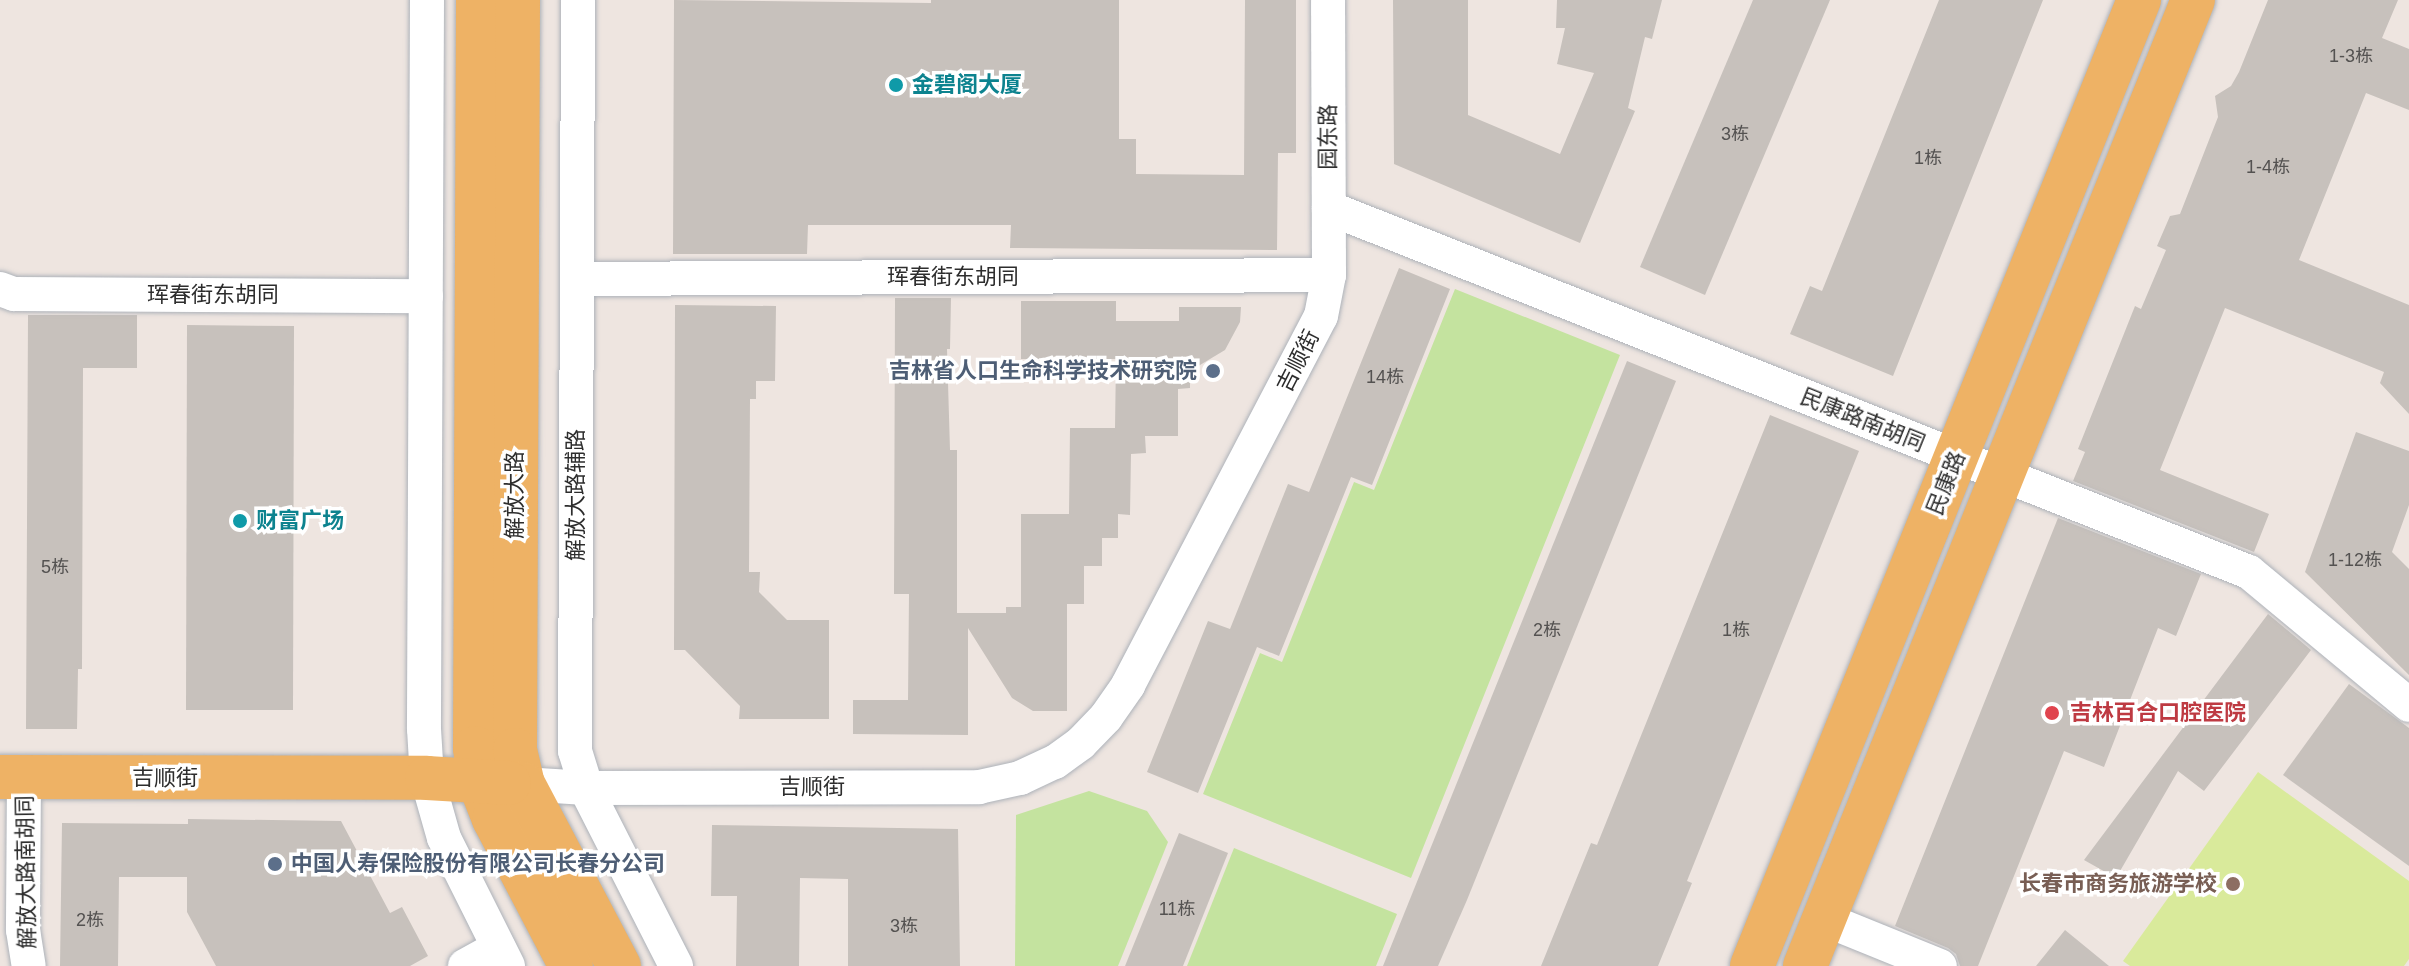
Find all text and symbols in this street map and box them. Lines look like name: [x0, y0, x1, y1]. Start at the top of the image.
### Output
house number: 1-3栋: [2329, 45, 2373, 67]
place label: 金碧阁大厦: [912, 72, 1022, 98]
marker: 金碧阁大厦: [887, 76, 905, 94]
street label: 园东路: [1315, 104, 1341, 170]
house number: 3栋: [1721, 123, 1749, 145]
house number: 1栋: [1914, 147, 1942, 169]
house number: 1-4栋: [2246, 156, 2290, 178]
street label: 珲春街东胡同: [887, 264, 1019, 290]
street label: 珲春街东胡同: [147, 282, 279, 308]
street label: 吉顺街: [1271, 326, 1325, 396]
place label: 吉林省人口生命科学技术研究院: [889, 358, 1197, 384]
marker: 吉林省人口生命科学技术研究院: [1204, 362, 1222, 380]
house number: 14栋: [1366, 366, 1404, 388]
street label: 民康路南胡同: [1797, 383, 1929, 457]
street label: 解放大路辅路: [563, 429, 589, 561]
street label: 民康路: [1921, 447, 1971, 519]
street label: 解放大路: [502, 451, 528, 539]
place label: 财富广场: [256, 508, 344, 534]
marker: 财富广场: [231, 512, 249, 530]
house number: 1-12栋: [2328, 549, 2382, 571]
house number: 5栋: [41, 556, 69, 578]
house number: 2栋: [1533, 619, 1561, 641]
house number: 1栋: [1722, 619, 1750, 641]
place label: 吉林百合口腔医院: [2070, 700, 2246, 726]
marker: 吉林百合口腔医院: [2041, 702, 2063, 724]
street label: 吉顺街: [132, 765, 198, 791]
street label: 吉顺街: [779, 774, 845, 800]
street label: 解放大路南胡同: [11, 795, 41, 949]
place label: 中国人寿保险股份有限公司长春分公司: [291, 851, 665, 877]
marker: 中国人寿保险股份有限公司长春分公司: [266, 855, 284, 873]
place label: 长春市商务旅游学校: [2019, 871, 2217, 897]
marker: 长春市商务旅游学校: [2224, 875, 2242, 893]
house number: 11栋: [1159, 898, 1195, 920]
house number: 2栋: [76, 909, 104, 931]
house number: 3栋: [890, 915, 918, 937]

